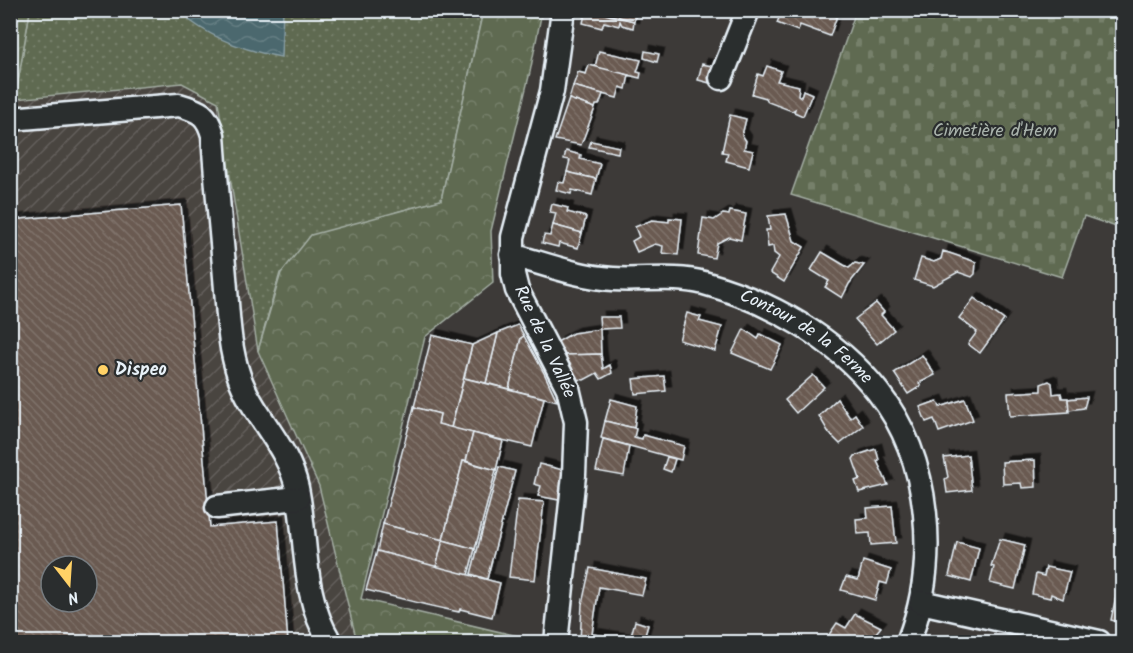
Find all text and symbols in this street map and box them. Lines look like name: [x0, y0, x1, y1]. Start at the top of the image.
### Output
park label: Cimetière d'Hem: [933, 117, 1057, 146]
street label: Rue de la Vallée: [505, 281, 583, 403]
street label: Contour de la Ferme: [735, 282, 880, 391]
place label: Dispeo: [115, 356, 167, 385]
marker: Dispeo: [96, 363, 110, 377]
north arrow: [39, 554, 99, 614]
text: N: [64, 583, 81, 610]

